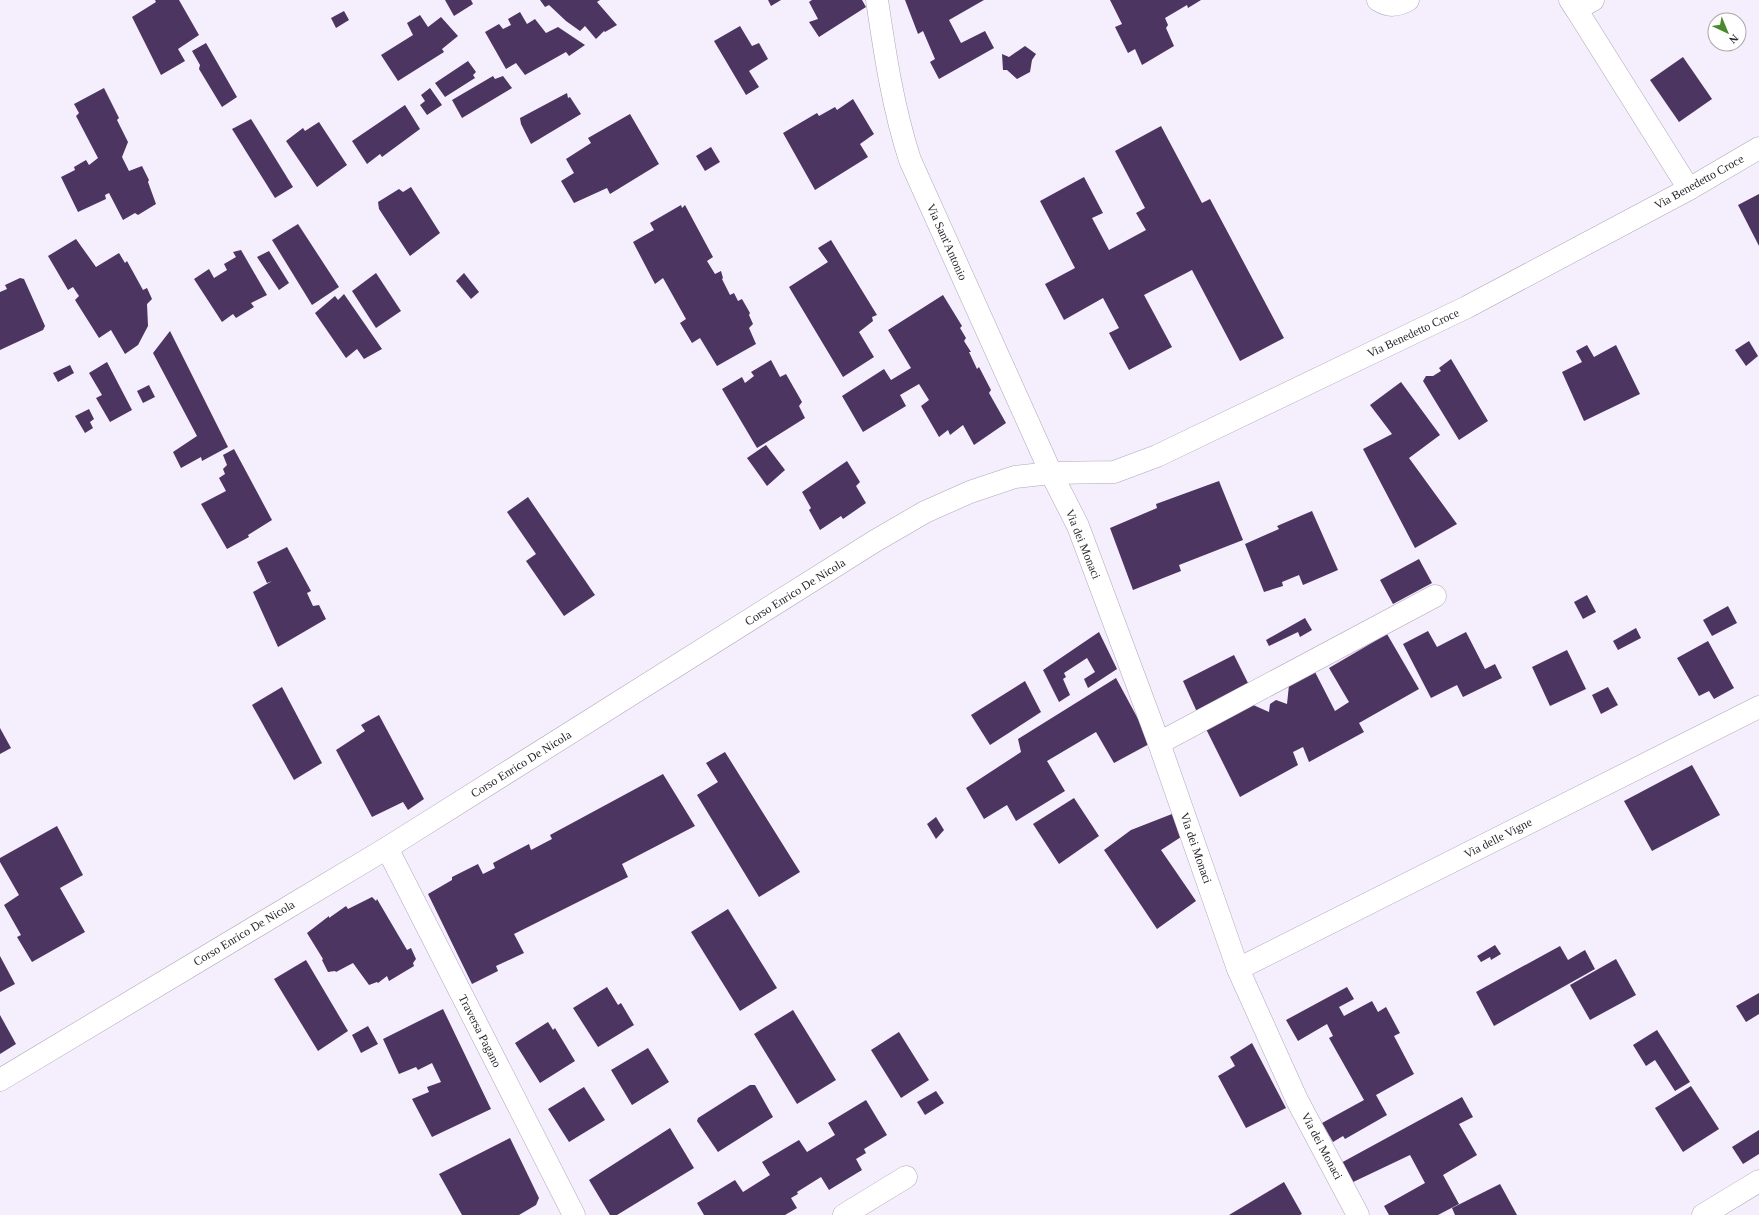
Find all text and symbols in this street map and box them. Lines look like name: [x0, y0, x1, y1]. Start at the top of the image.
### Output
north arrow: [1707, 12, 1747, 52]
text: N: [1727, 32, 1741, 46]
street label: Via Benedetto Croce: [1652, 152, 1746, 212]
street label: Via Sant'Antonio: [924, 201, 970, 283]
street label: Via Benedetto Croce: [1365, 306, 1461, 360]
street label: Via dei Monaci: [1063, 507, 1104, 582]
street label: Corso Enrico De Nicola: [742, 555, 848, 629]
street label: Corso Enrico De Nicola: [468, 727, 574, 801]
street label: Via dei Monaci: [1177, 811, 1215, 886]
street label: Via delle Vigne: [1462, 815, 1534, 861]
street label: Corso Enrico De Nicola: [191, 897, 298, 969]
street label: Traversa Pagano: [456, 992, 504, 1070]
street label: Via dei Monaci: [1298, 1110, 1346, 1183]

